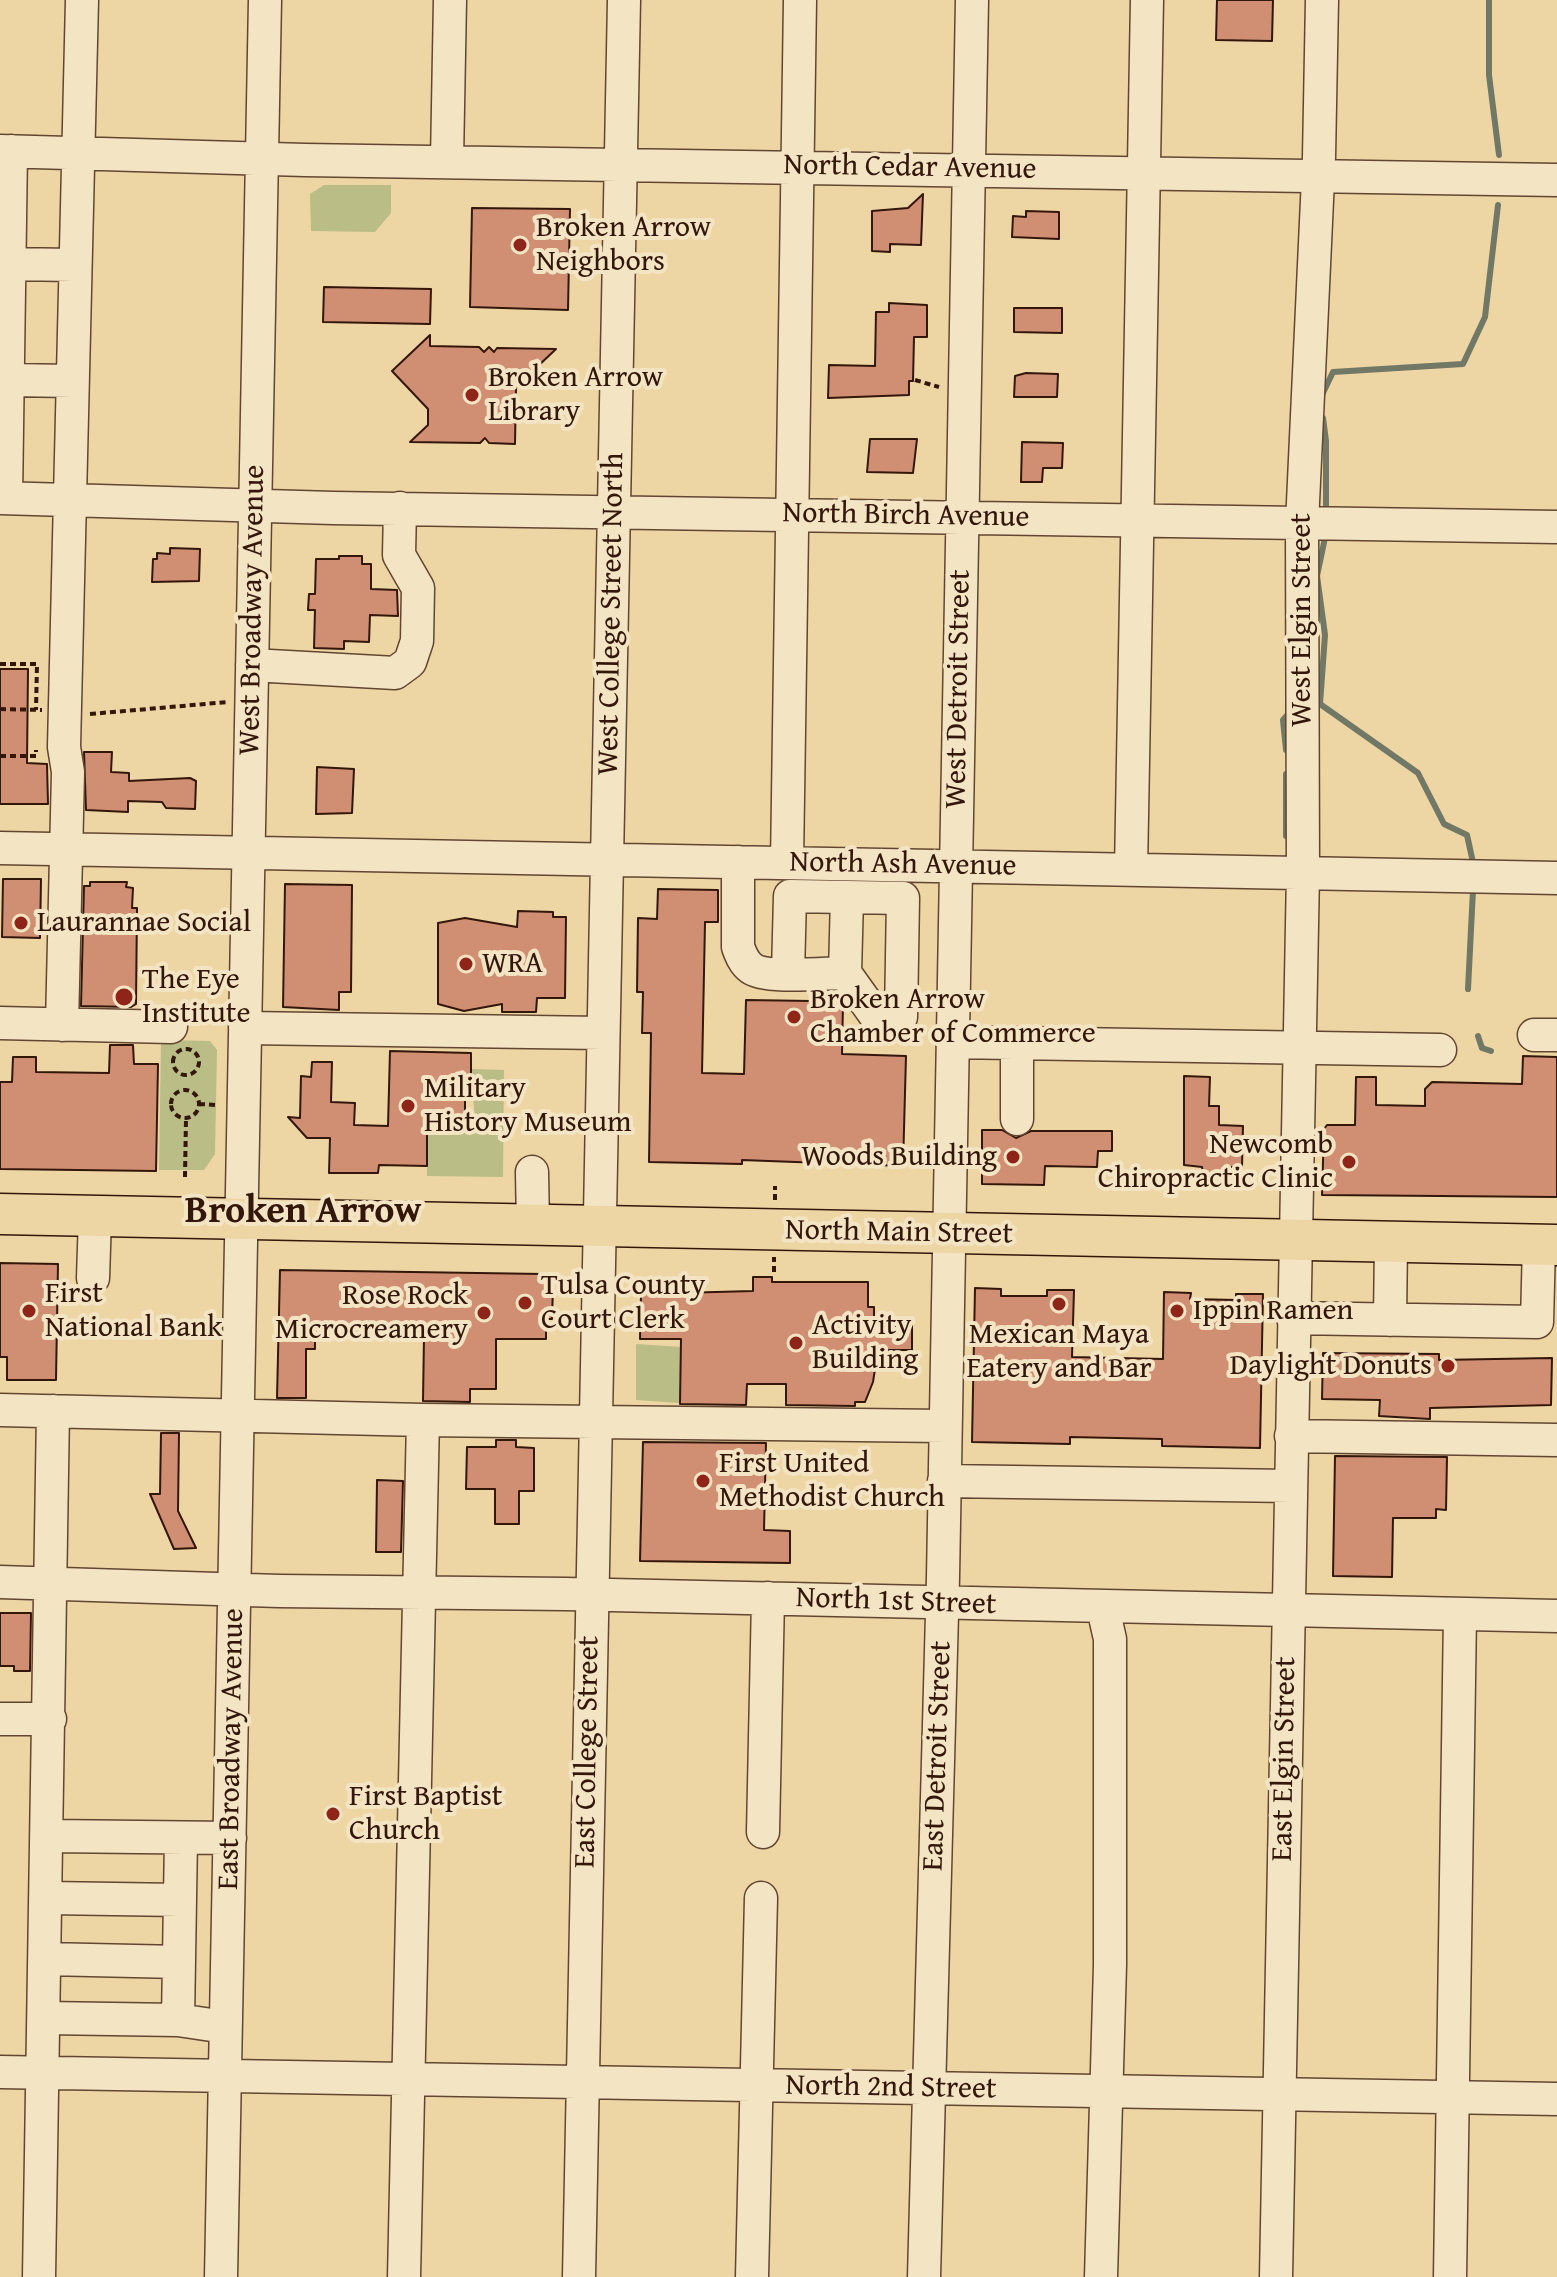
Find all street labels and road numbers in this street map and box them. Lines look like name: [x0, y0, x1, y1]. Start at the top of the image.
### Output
street label: North Cedar Avenue: [783, 148, 1037, 188]
street label: West College Street North: [591, 452, 633, 776]
street label: West Broadway Avenue: [232, 464, 274, 756]
street label: North Birch Avenue: [782, 496, 1030, 536]
street label: West Elgin Street: [1284, 513, 1320, 727]
street label: West Detroit Street: [939, 569, 979, 809]
street label: North Ash Avenue: [789, 845, 1017, 885]
street label: North Main Street: [785, 1213, 1013, 1253]
street label: North 1st Street: [795, 1581, 997, 1623]
street label: East Broadway Avenue: [212, 1608, 252, 1890]
street label: East College Street: [568, 1635, 608, 1869]
street label: East Detroit Street: [916, 1640, 960, 1872]
street label: East Elgin Street: [1265, 1656, 1305, 1862]
street label: North 2nd Street: [785, 2068, 997, 2108]

